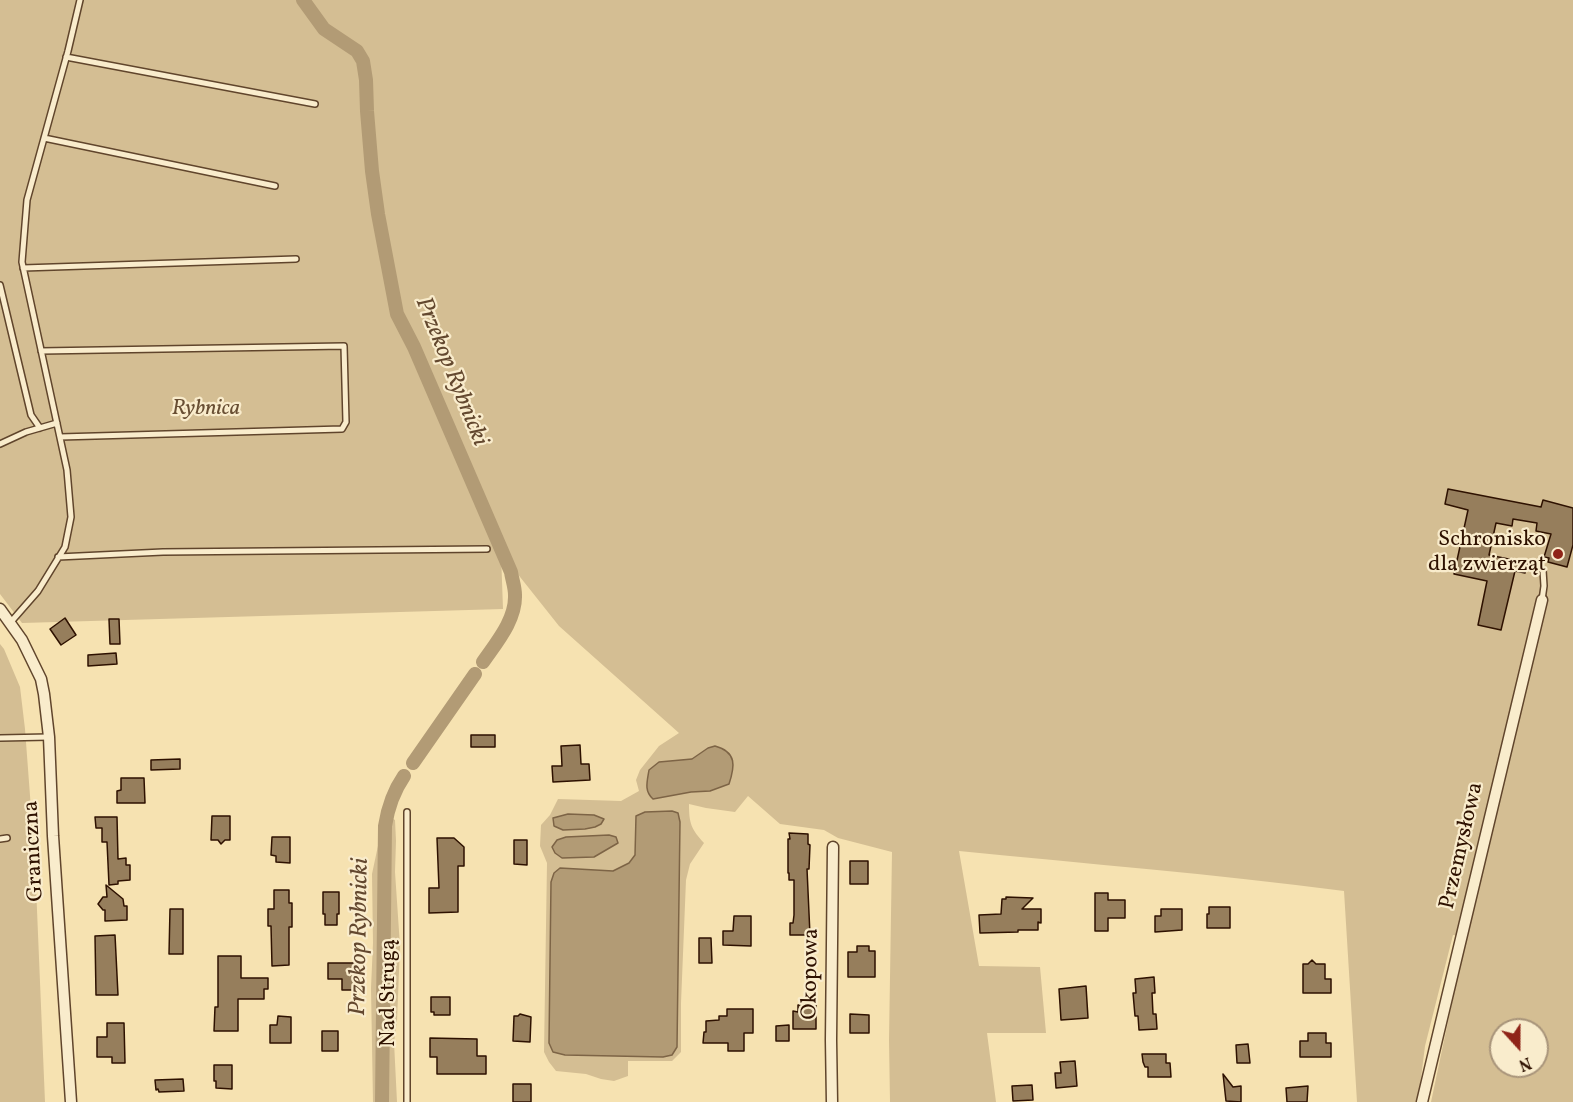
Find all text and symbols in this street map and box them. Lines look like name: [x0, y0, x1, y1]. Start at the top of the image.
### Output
water label: Przekop Rybnicki: [407, 293, 493, 451]
park label: Rybnica: [172, 397, 240, 423]
place label: Schronisko dla zwierząt: [1428, 528, 1546, 580]
marker: Schronisko dla zwierząt: [1551, 547, 1565, 561]
street label: Przemysłowa: [1436, 780, 1490, 912]
street label: Graniczna: [19, 800, 51, 902]
water label: Przekop Rybnicki: [345, 858, 377, 1016]
street label: Okopowa: [798, 928, 826, 1020]
street label: Nad Strugą: [377, 939, 403, 1047]
north arrow: [1489, 1018, 1549, 1078]
text: N: [1515, 1051, 1534, 1075]

